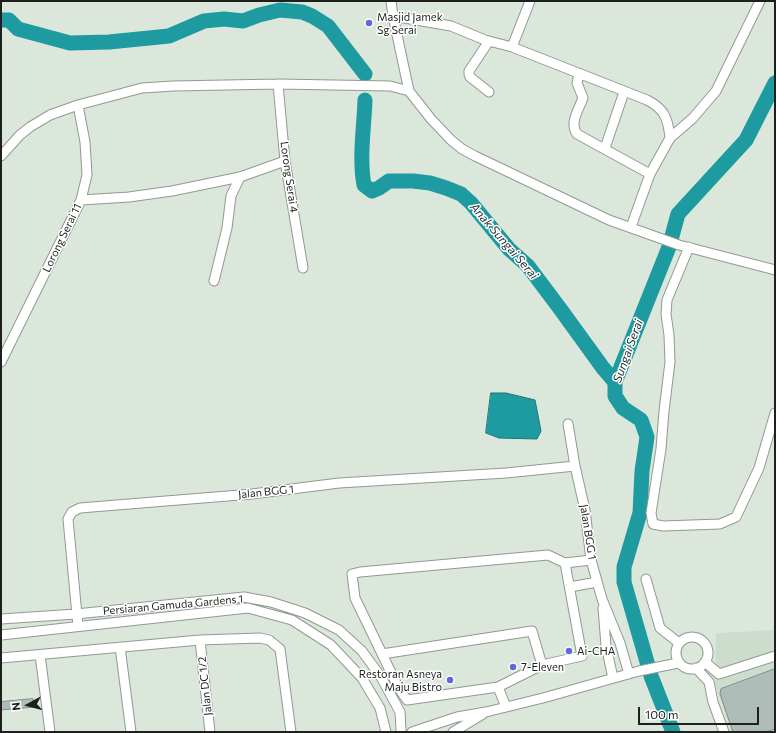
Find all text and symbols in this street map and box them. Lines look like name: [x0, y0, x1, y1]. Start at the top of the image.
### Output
place label: Masjid Jamek Sg Serai: [377, 10, 443, 36]
marker: Masjid Jamek Sg Serai: [364, 18, 374, 28]
street label: Lorong Serai 4: [277, 141, 301, 213]
water label: Anak Sungai Serai: [467, 200, 541, 282]
street label: Lorong Serai 11: [40, 202, 84, 274]
water label: Sungai Serai: [610, 317, 646, 385]
street label: Jalan BGG 1: [237, 483, 295, 501]
street label: Jalan BGG 1: [577, 503, 599, 561]
street label: Persiaran Gamuda Gardens 1: [102, 592, 244, 618]
place label: Ai-CHA: [577, 644, 615, 658]
marker: Ai-CHA: [564, 646, 574, 656]
street label: Jalan DC 1/2: [195, 656, 215, 716]
place label: 7-Eleven: [521, 660, 564, 674]
marker: 7-Eleven: [508, 662, 518, 672]
place label: Restoran Asneya Maju Bistro: [359, 667, 442, 693]
marker: Restoran Asneya Maju Bistro: [445, 675, 455, 685]
north arrow: [8, 685, 48, 725]
scale bar: [640, 699, 761, 725]
text: N: [9, 702, 23, 711]
text: 100 m: [645, 707, 679, 721]

